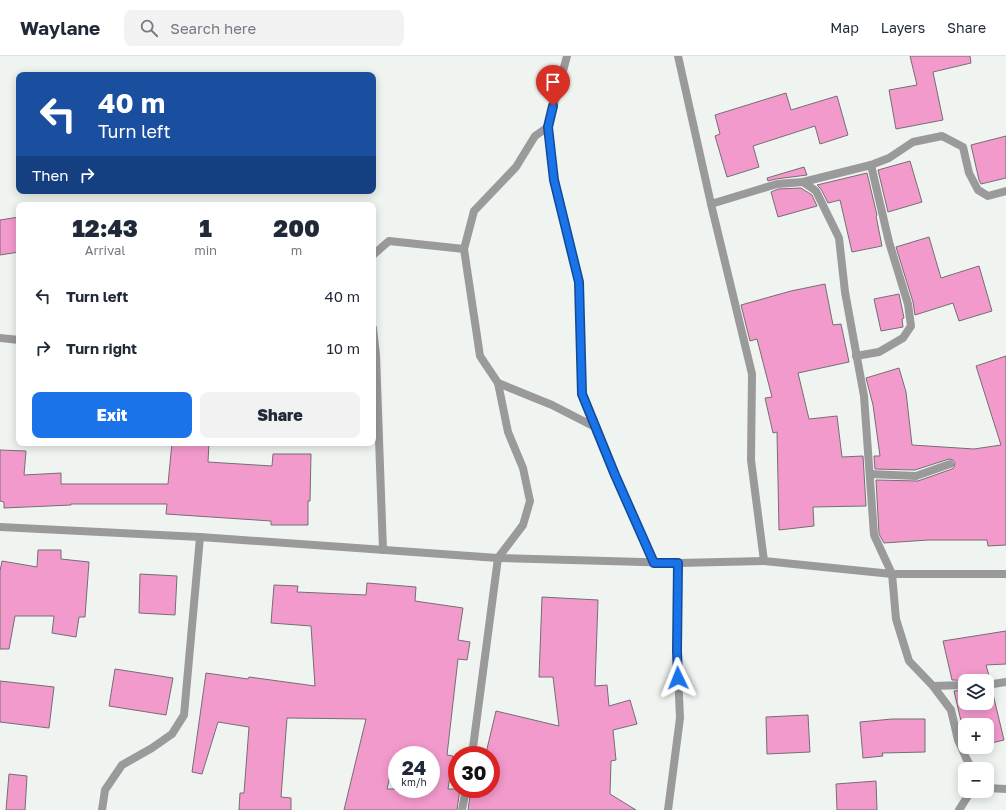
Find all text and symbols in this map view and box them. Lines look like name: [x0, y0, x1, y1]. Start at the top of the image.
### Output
search box: [124, 10, 404, 46]
text: Waylane: [20, 16, 100, 39]
icon: search: [138, 17, 160, 39]
text: Search here: [170, 19, 256, 37]
text: Map: [830, 19, 859, 36]
text: Layers: [881, 19, 925, 36]
text: Share: [947, 19, 986, 36]
pin: [536, 65, 570, 106]
icon: arrive: [542, 71, 564, 93]
text: 40 m: [98, 86, 165, 119]
icon: left: [32, 88, 84, 140]
text: Turn left: [98, 120, 171, 142]
icon: right: [76, 164, 98, 186]
text: Then: [32, 166, 68, 184]
text: 12:43: [72, 213, 138, 242]
text: 1: [199, 213, 212, 242]
text: 200: [273, 213, 320, 242]
text: Arrival: [85, 242, 125, 258]
text: min: [194, 242, 217, 258]
text: m: [291, 242, 302, 258]
icon: left: [32, 285, 54, 307]
text: Turn left: [66, 287, 128, 305]
text: 40 m: [325, 287, 360, 305]
icon: right: [32, 337, 54, 359]
text: Turn right: [66, 339, 137, 357]
text: 10 m: [326, 339, 360, 357]
button: Exit: [32, 392, 192, 438]
button: Share: [200, 392, 360, 438]
position arrow: [657, 657, 699, 699]
map controls: [958, 674, 994, 798]
button: layers: [958, 674, 994, 710]
button: +: [958, 718, 994, 754]
speed limit sign: 30: [448, 746, 500, 798]
text: 24: [402, 755, 426, 779]
button: −: [958, 762, 994, 798]
text: km/h: [401, 776, 427, 788]

